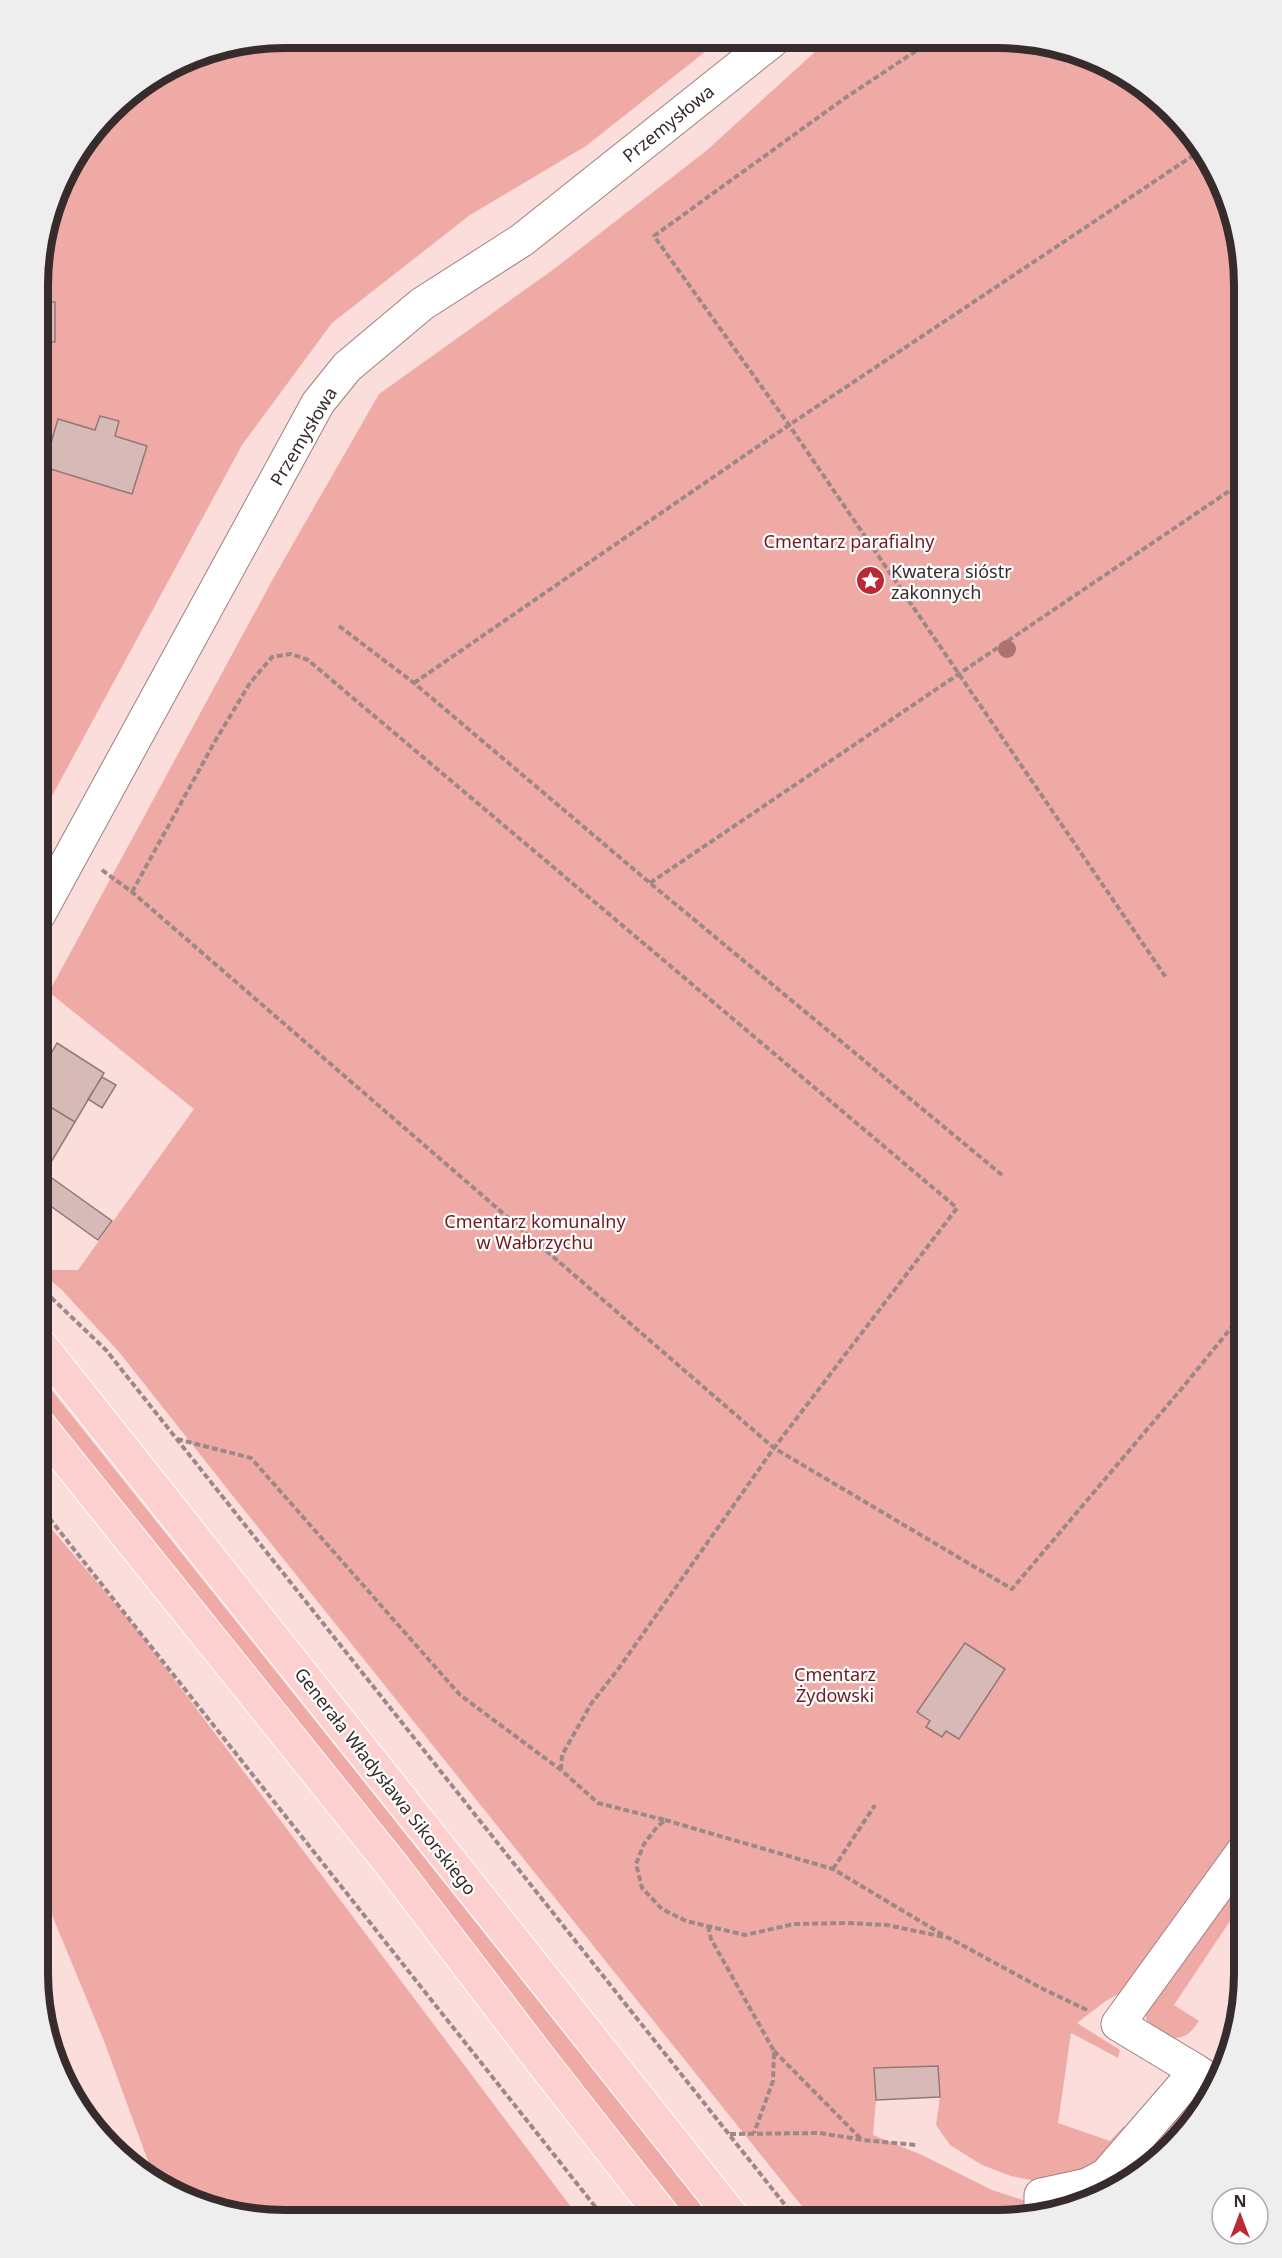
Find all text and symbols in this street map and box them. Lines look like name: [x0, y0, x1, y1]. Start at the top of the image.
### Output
street label: Przemysłowa: [617, 79, 719, 167]
street label: Przemysłowa: [264, 382, 342, 490]
park label: Cmentarz parafialny: [764, 529, 935, 553]
place label: Kwatera sióstr zakonnych: [891, 559, 1012, 604]
place icon: Kwatera sióstr zakonnych: [854, 565, 886, 597]
park label: Cmentarz komunalny w Wałbrzychu: [444, 1209, 626, 1254]
street label: Generała Władysława Sikorskiego: [290, 1662, 482, 1900]
park label: Cmentarz Żydowski: [794, 1662, 876, 1707]
north arrow: [1210, 2186, 1270, 2246]
text: N: [1233, 2190, 1247, 2212]

